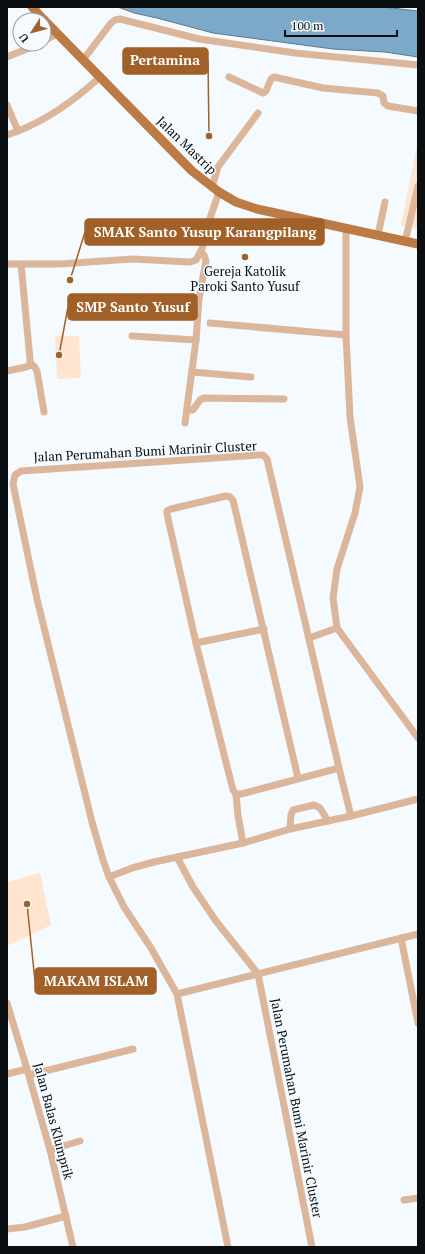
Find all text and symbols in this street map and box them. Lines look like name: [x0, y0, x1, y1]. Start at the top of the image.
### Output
north arrow: [12, 12, 52, 52]
scale bar: [285, 12, 397, 38]
text: 100 m: [291, 18, 324, 33]
text: U: [16, 30, 32, 45]
callout: Pertamina: [123, 48, 208, 74]
text: Pertamina: [130, 50, 200, 69]
street label: Jalan Mastrip: [153, 112, 221, 178]
callout: SMAK Santo Yusup Karangpilang: [85, 219, 324, 245]
text: SMAK Santo Yusup Karangpilang: [94, 222, 317, 241]
marker: Gereja Katolik Paroki Santo Yusuf: [240, 252, 250, 262]
place label: Gereja Katolik Paroki Santo Yusuf: [190, 262, 301, 295]
callout: SMP Santo Yusuf: [68, 294, 197, 320]
text: SMP Santo Yusuf: [76, 297, 191, 316]
street label: Jalan Perumahan Bumi Marinir Cluster: [33, 436, 257, 466]
callout: MAKAM ISLAM: [35, 968, 156, 994]
text: MAKAM ISLAM: [44, 971, 148, 990]
street label: Jalan Perumahan Bumi Marinir Cluster: [267, 997, 327, 1219]
street label: Jalan Balas Klumprik: [30, 1061, 78, 1182]

